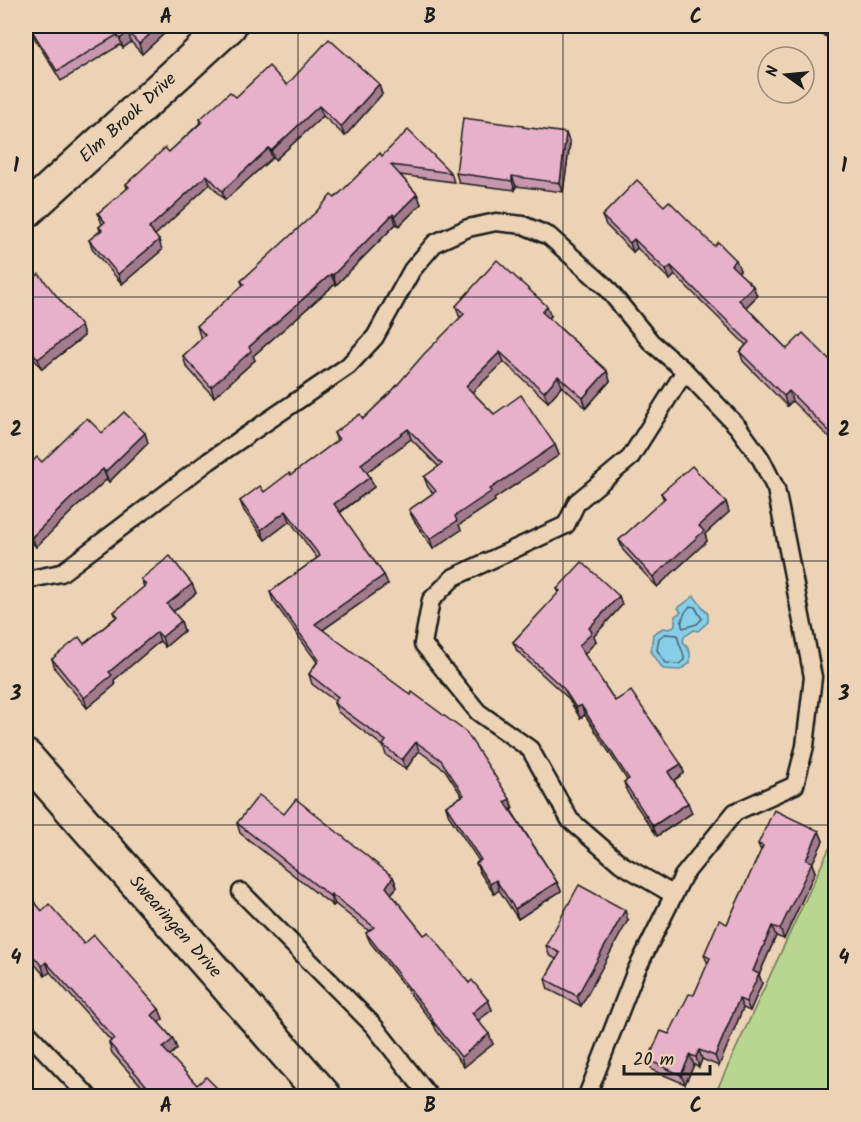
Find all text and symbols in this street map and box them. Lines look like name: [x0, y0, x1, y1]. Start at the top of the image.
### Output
text: A: [160, 2, 172, 34]
text: B: [424, 2, 436, 34]
text: C: [690, 2, 702, 34]
north arrow: [756, 45, 816, 105]
text: N: [760, 63, 786, 80]
street label: Elm Brook Drive: [73, 66, 183, 170]
text: 1: [13, 151, 19, 183]
text: 1: [841, 151, 847, 183]
text: 2: [10, 415, 22, 447]
text: 2: [838, 415, 850, 447]
text: 3: [10, 679, 22, 711]
text: 3: [838, 679, 850, 711]
street label: Swearingen Drive: [122, 869, 229, 985]
text: 4: [11, 943, 22, 975]
text: 4: [839, 943, 850, 975]
scale bar: [624, 1038, 710, 1076]
text: 20 m: [633, 1046, 674, 1075]
text: A: [160, 1091, 172, 1122]
text: B: [424, 1091, 436, 1122]
text: C: [690, 1091, 702, 1122]

